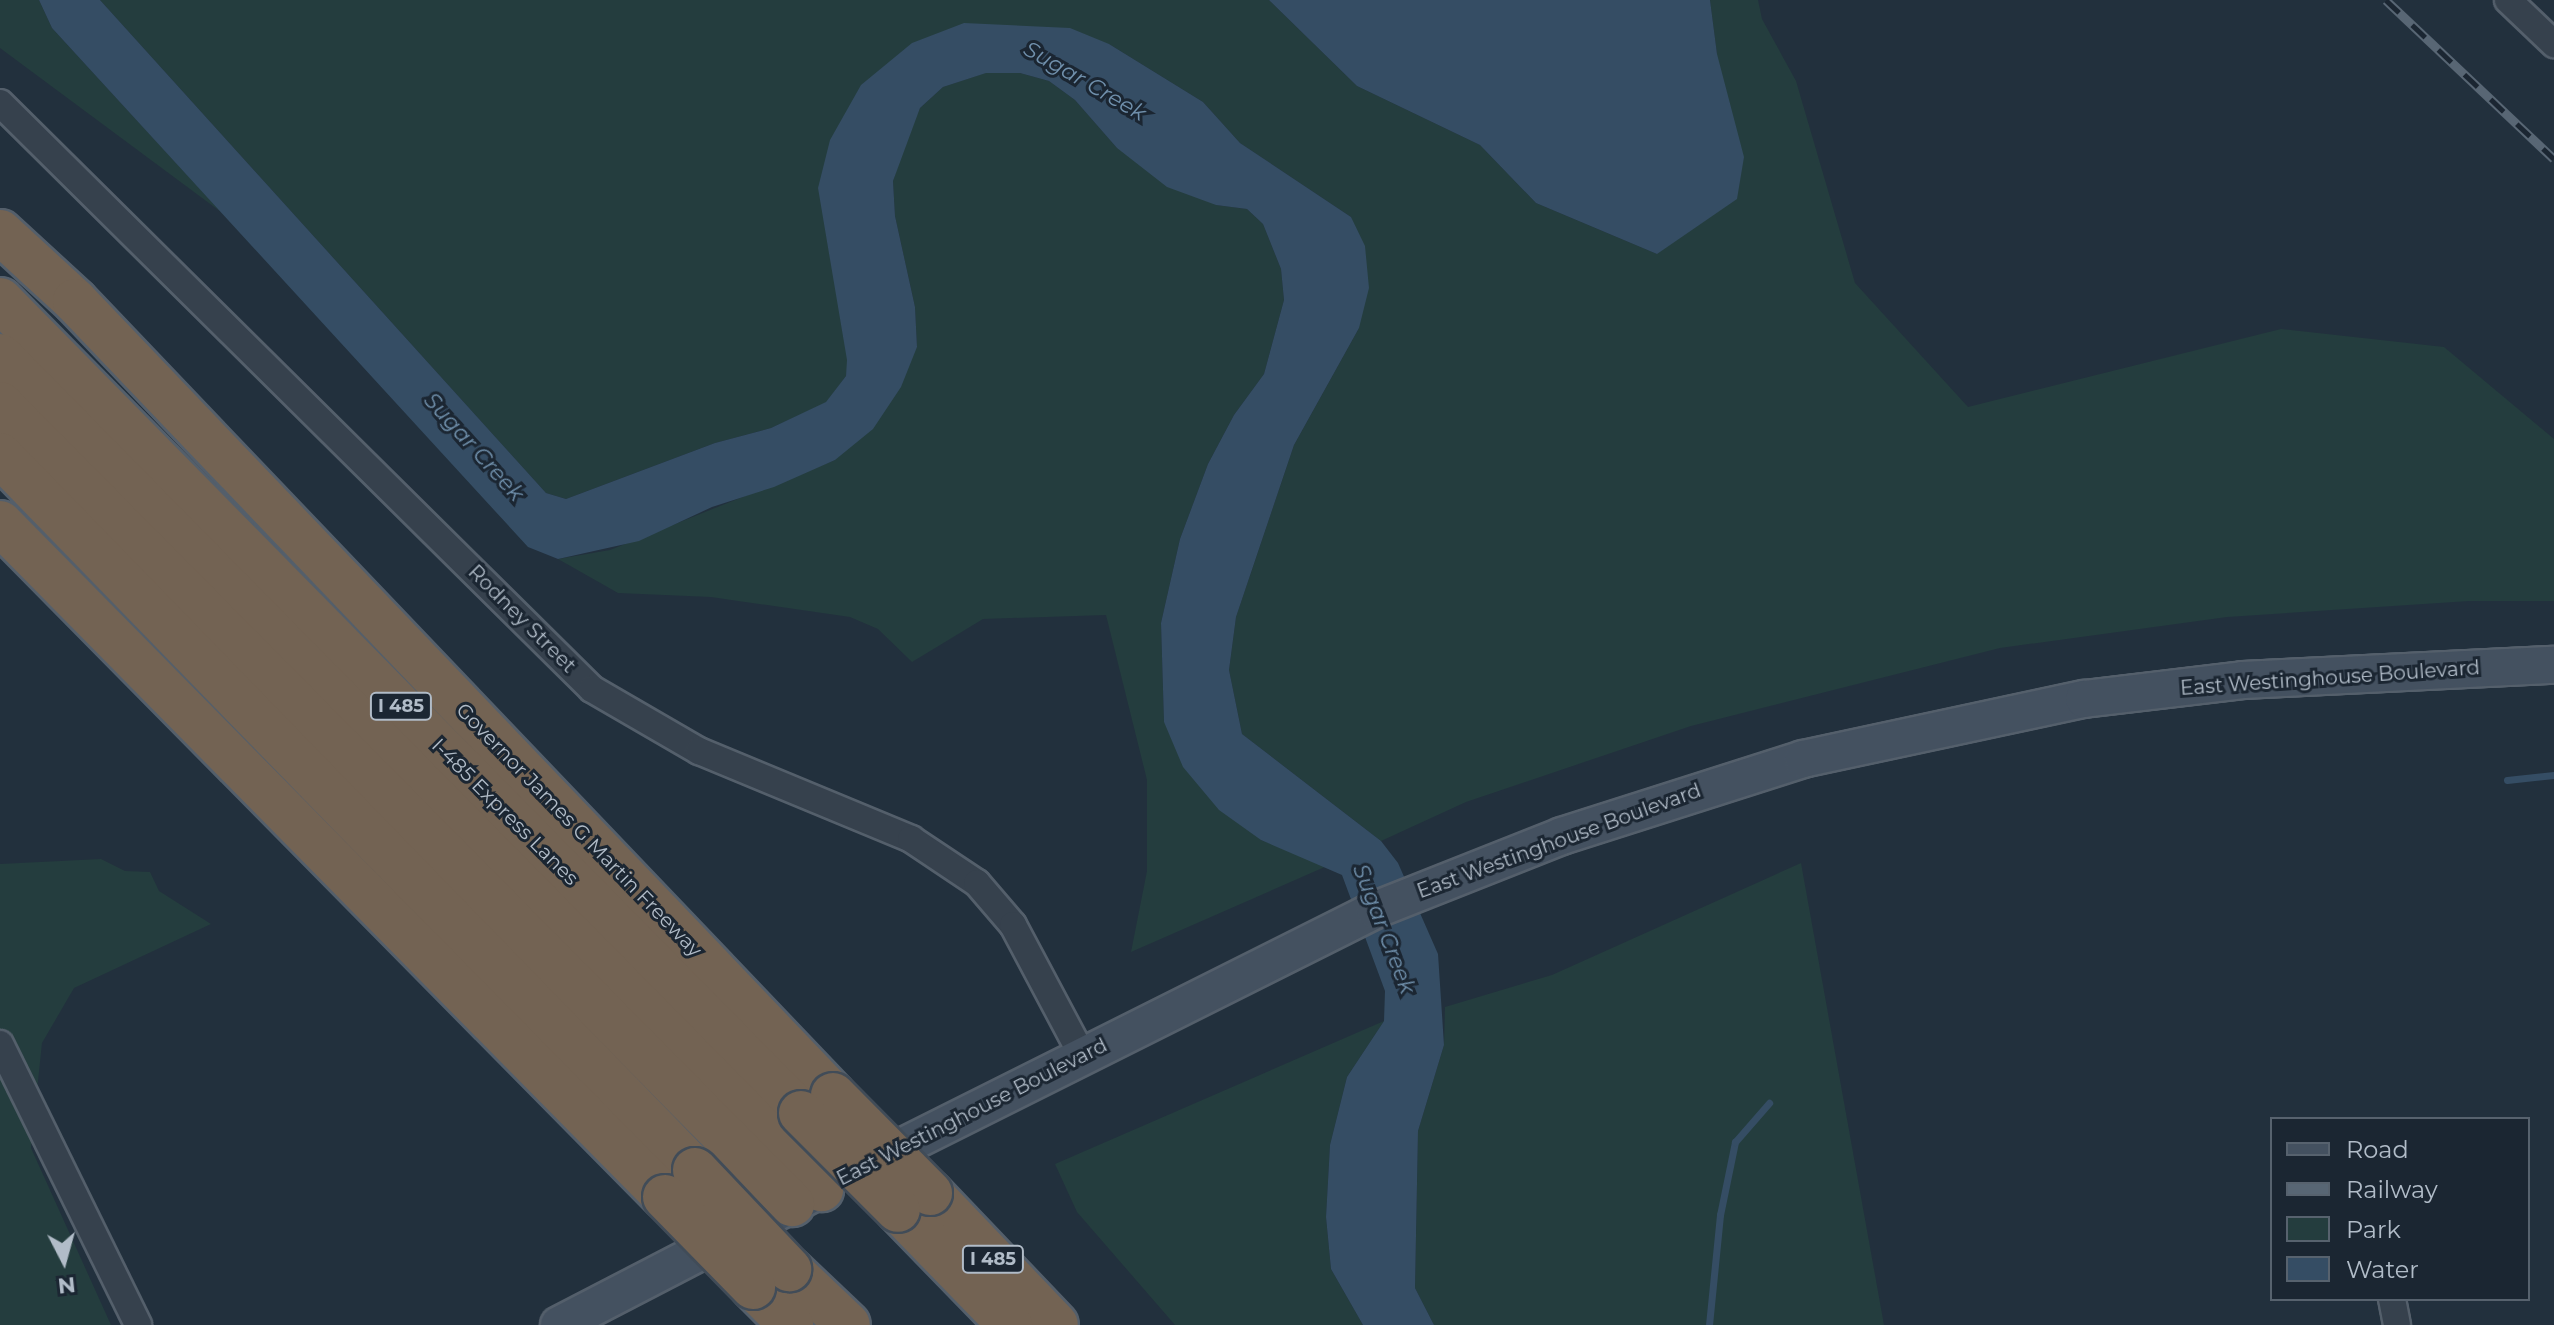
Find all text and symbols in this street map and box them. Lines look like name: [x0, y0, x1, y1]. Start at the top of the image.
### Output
water label: Sugar Creek: [1019, 35, 1151, 127]
water label: Sugar Creek: [418, 387, 530, 507]
street label: Rodney Street: [463, 560, 581, 678]
street label: East Westinghouse Boulevard: [2179, 656, 2481, 700]
road number: I 485: [369, 692, 433, 720]
street label: Governor James G Martin Freeway: [451, 698, 707, 962]
street label: I-485 Express Lanes: [427, 734, 583, 890]
street label: East Westinghouse Boulevard: [1414, 778, 1704, 904]
water label: Sugar Creek: [1347, 860, 1421, 998]
street label: East Westinghouse Boulevard: [833, 1033, 1111, 1191]
legend: [2270, 1117, 2530, 1301]
text: Road: [2346, 1135, 2409, 1164]
text: Railway: [2346, 1175, 2438, 1204]
text: Park: [2346, 1215, 2401, 1244]
north arrow: [24, 1221, 104, 1301]
road number: I 485: [961, 1245, 1025, 1273]
text: Water: [2346, 1255, 2419, 1284]
text: N: [56, 1271, 77, 1300]

